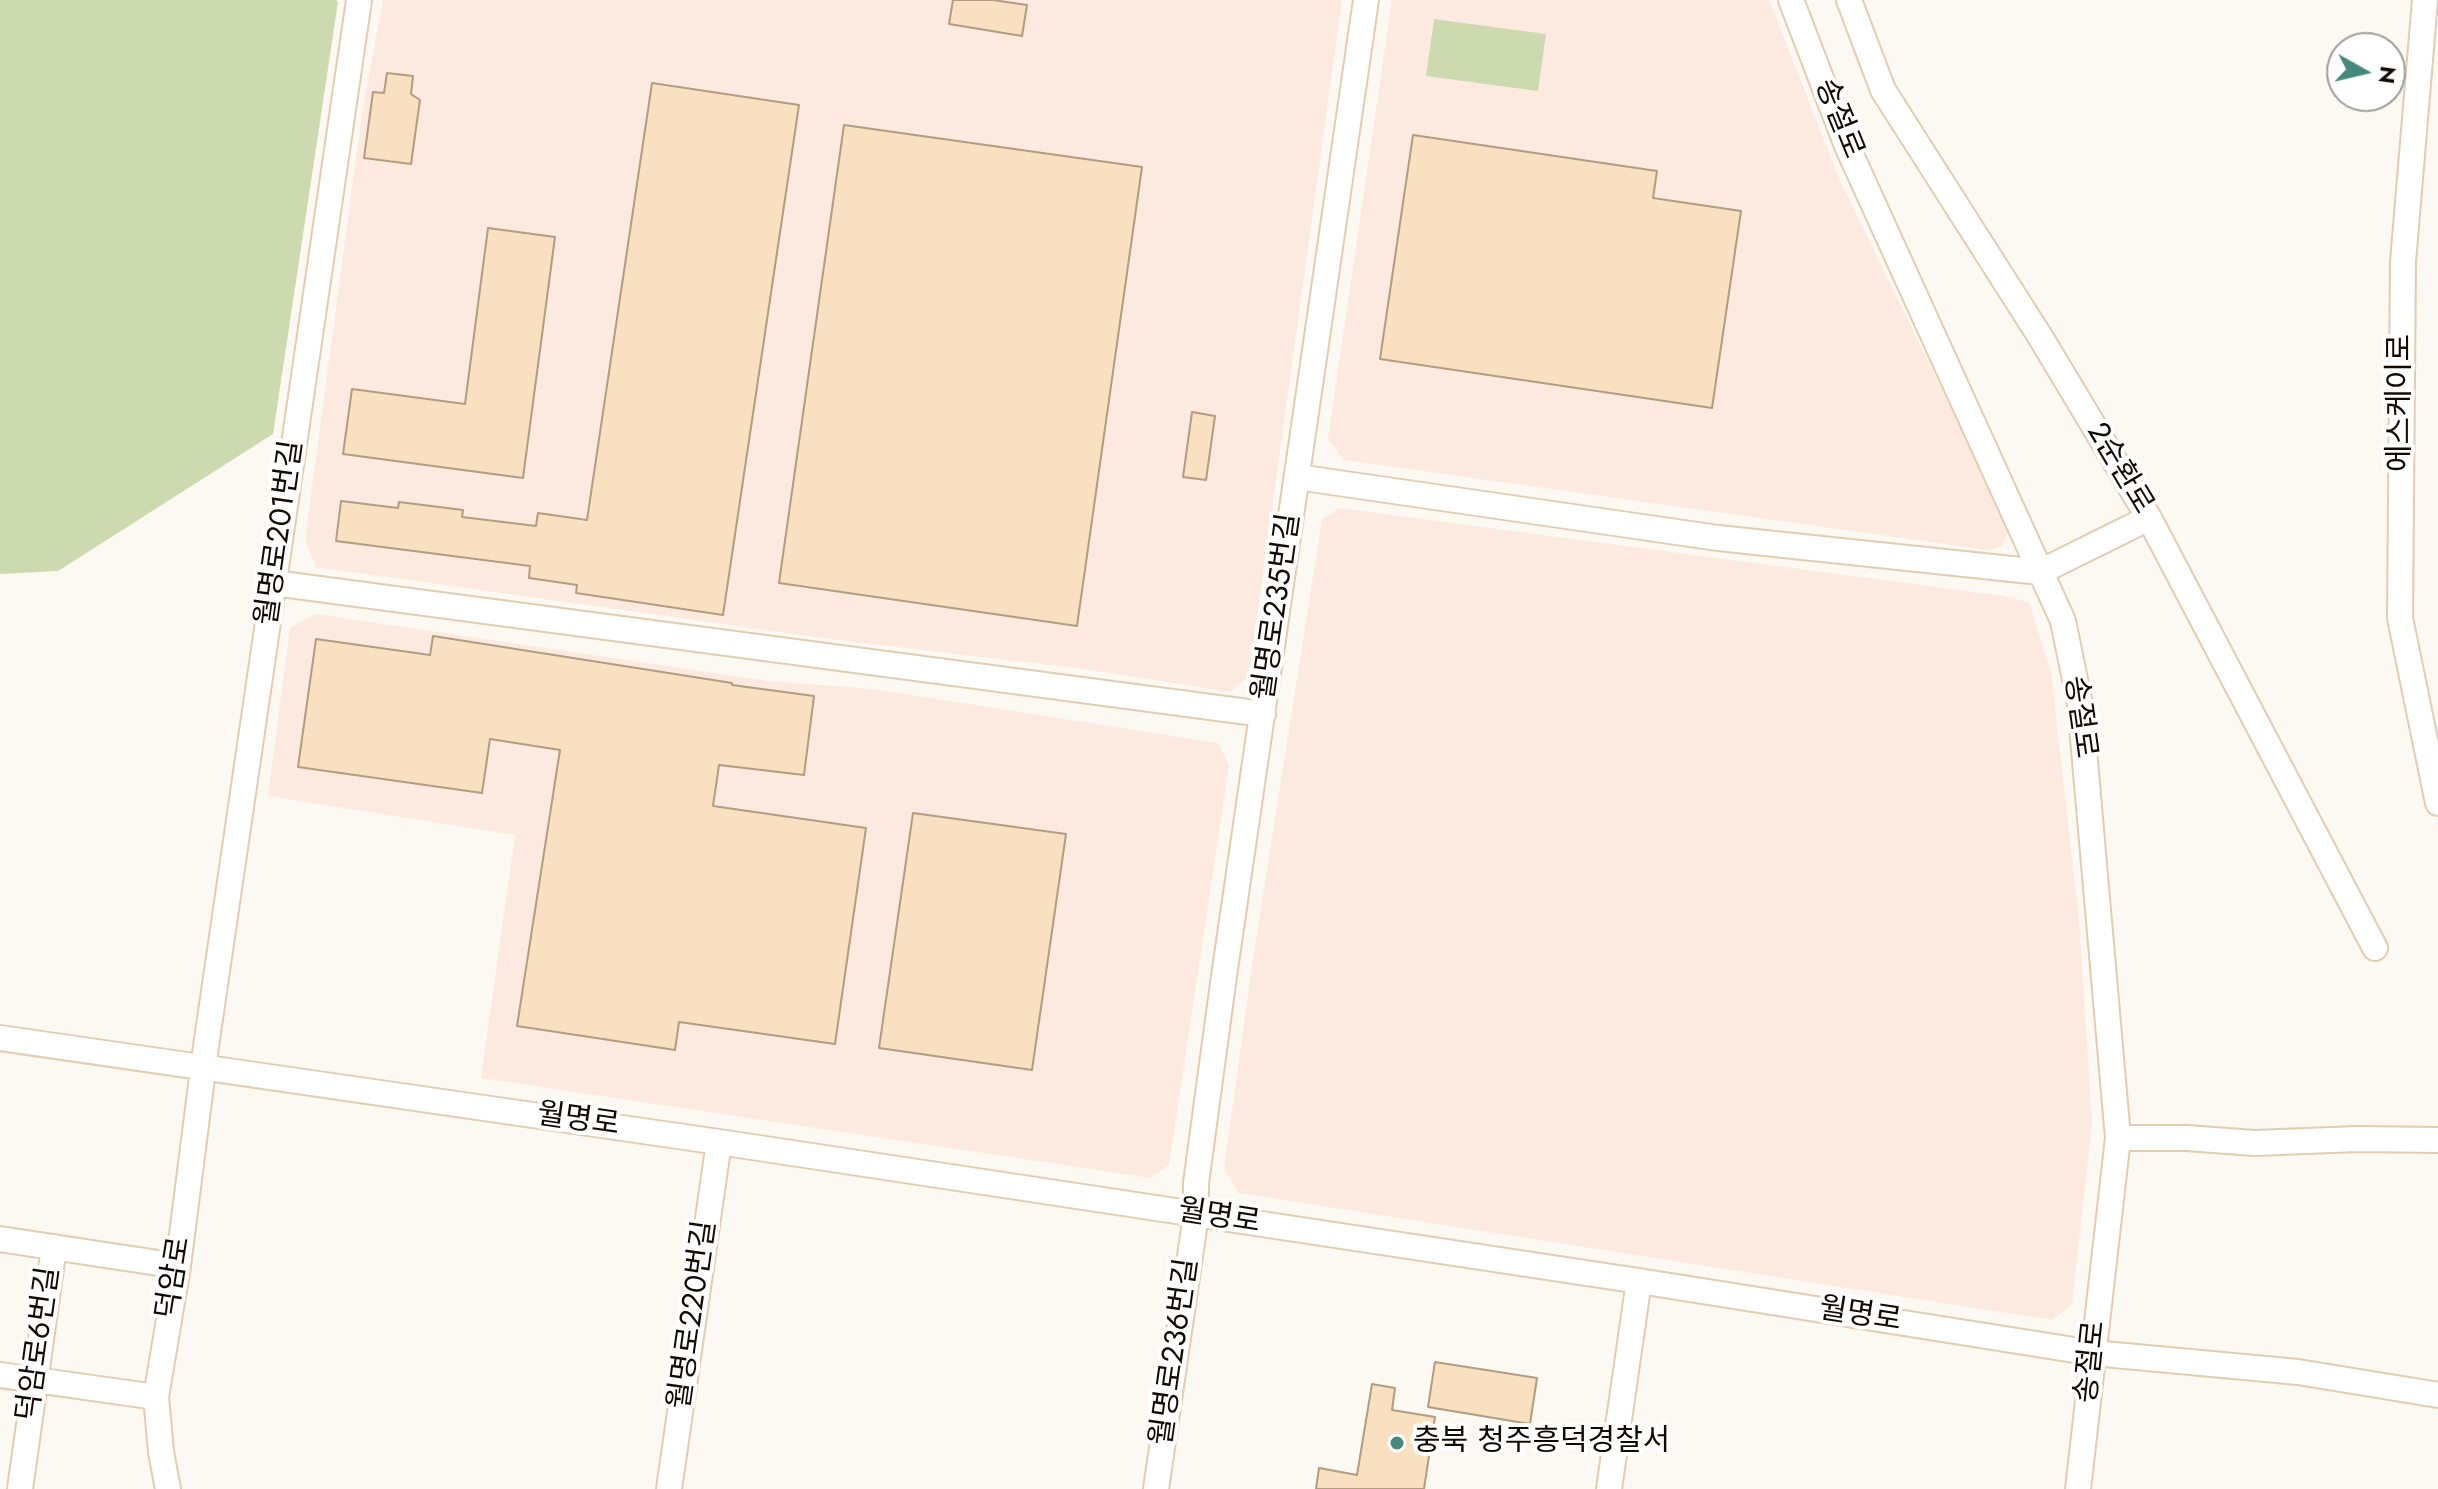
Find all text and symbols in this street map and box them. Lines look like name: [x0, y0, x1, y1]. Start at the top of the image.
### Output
north arrow: [2326, 32, 2406, 112]
text: N: [2371, 64, 2405, 86]
street label: 송절로: [1806, 74, 1870, 164]
street label: 에스케이로: [2384, 334, 2420, 472]
street label: 2순환로: [2078, 417, 2160, 521]
street label: 월명로201번길: [250, 438, 312, 628]
street label: 월명로235번길: [1247, 511, 1309, 703]
street label: 송절로: [2055, 673, 2103, 761]
street label: 월명로: [534, 1097, 622, 1145]
street label: 월명로: [1175, 1194, 1263, 1242]
street label: 월명로220번길: [663, 1218, 725, 1412]
street label: 덕암로: [151, 1234, 199, 1322]
street label: 월명로236번길: [1145, 1256, 1207, 1448]
street label: 덕암로6번길: [11, 1265, 69, 1423]
street label: 월명로: [1816, 1292, 1904, 1340]
street label: 송절로: [2070, 1319, 2114, 1405]
place label: 충북 청주흥덕경찰서: [1413, 1425, 1670, 1461]
marker: 충북 청주흥덕경찰서: [1388, 1434, 1406, 1452]

